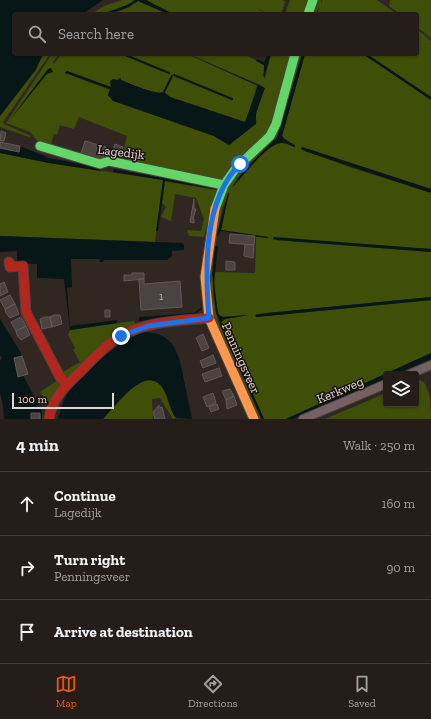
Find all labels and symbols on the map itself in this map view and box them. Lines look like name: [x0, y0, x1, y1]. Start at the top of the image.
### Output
street label: Lagedijk: [96, 142, 146, 163]
route start: [231, 155, 249, 173]
house number: 1: [159, 290, 164, 303]
street label: Penningsveer: [219, 320, 263, 396]
route end: [112, 327, 130, 345]
street label: Kerkweg: [314, 373, 366, 407]
scale bar: [12, 391, 114, 410]

